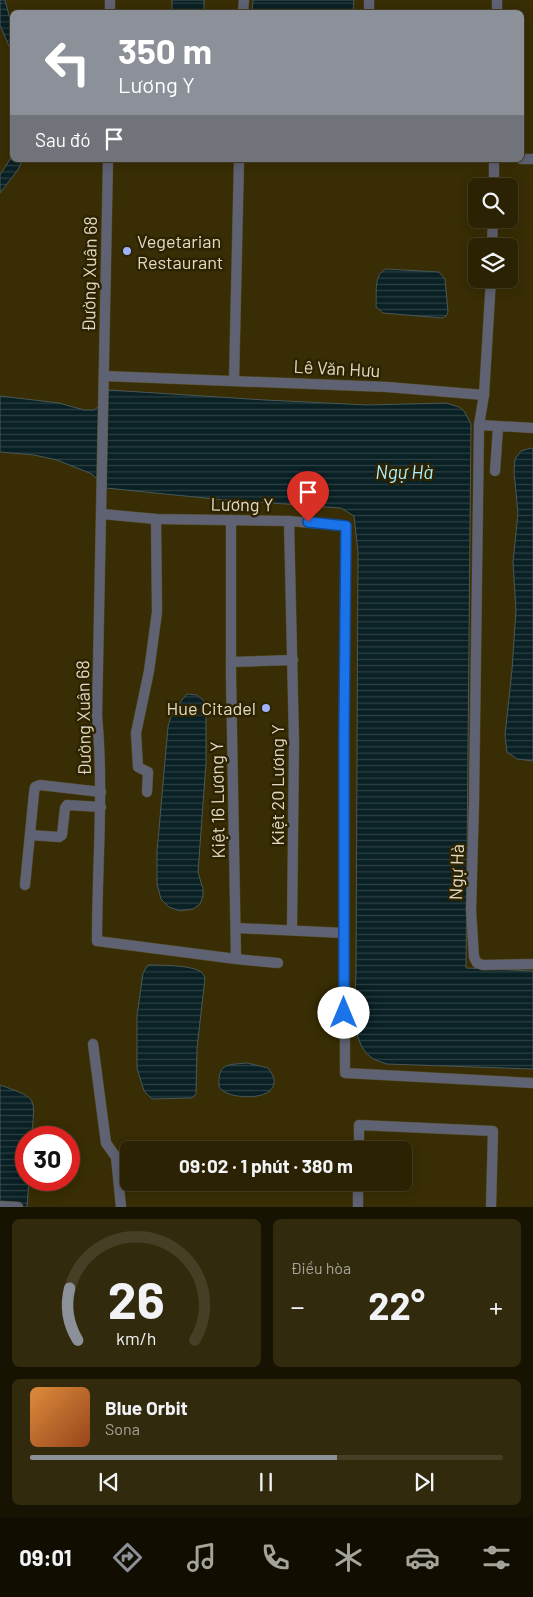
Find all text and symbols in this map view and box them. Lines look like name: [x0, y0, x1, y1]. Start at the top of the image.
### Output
text: 350 m: [118, 29, 212, 71]
icon: left: [35, 30, 100, 95]
text: Lương Y: [118, 71, 195, 97]
icon: arrive: [100, 125, 128, 153]
text: Sau đó: [35, 128, 90, 151]
map controls: [468, 178, 518, 288]
button: search: [468, 178, 518, 228]
street label: Đường Xuân 68: [77, 216, 101, 332]
place label: Vegetarian Restaurant: [137, 230, 223, 273]
button: layers: [468, 238, 518, 288]
marker: Vegetarian Restaurant: [121, 245, 133, 257]
street label: Lê Văn Hưu: [293, 355, 381, 381]
water label: Ngự Hà: [375, 460, 433, 483]
pin: [287, 471, 329, 522]
icon: arrive: [294, 478, 322, 506]
street label: Lương Y: [210, 492, 274, 516]
street label: Đường Xuân 68: [71, 660, 95, 776]
place label: Hue Citadel: [167, 697, 256, 719]
marker: Hue Citadel: [260, 702, 272, 714]
street label: Kiệt 20 Lương Y: [266, 724, 288, 846]
street label: Kiệt 16 Lương Y: [205, 741, 229, 859]
street label: Ngự Hà: [444, 844, 468, 900]
position arrow: [317, 986, 369, 1038]
speed limit sign: 30: [15, 1126, 80, 1191]
text: 09:02 · 1 phút · 380 m: [179, 1154, 353, 1177]
text: Điều hòa: [291, 1258, 351, 1277]
text: 26: [108, 1267, 165, 1329]
text: 22°: [368, 1282, 425, 1328]
text: −: [291, 1289, 305, 1323]
text: +: [489, 1289, 503, 1323]
text: km/h: [116, 1327, 156, 1349]
text: Blue Orbit: [105, 1396, 188, 1419]
text: Sona: [105, 1419, 140, 1438]
icon: previous: [95, 1468, 123, 1496]
icon: pause: [252, 1468, 280, 1496]
icon: next: [410, 1468, 438, 1496]
icon: directions: [110, 1540, 145, 1575]
icon: music: [184, 1540, 219, 1575]
icon: phone: [258, 1540, 293, 1575]
icon: climate: [331, 1540, 366, 1575]
icon: car: [405, 1540, 440, 1575]
icon: filters: [479, 1540, 514, 1575]
text: 09:01: [19, 1544, 72, 1570]

